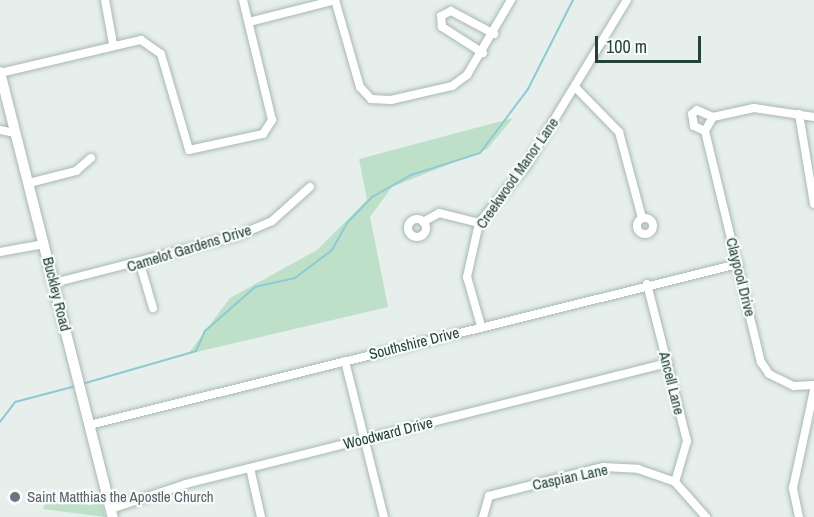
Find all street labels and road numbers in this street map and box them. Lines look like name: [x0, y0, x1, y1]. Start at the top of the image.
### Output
street label: Creekwood Manor Lane: [472, 114, 562, 232]
street label: Camelot Gardens Drive: [125, 221, 253, 275]
street label: Claypool Drive: [723, 236, 759, 318]
street label: Buckley Road: [39, 255, 75, 333]
street label: Southshire Drive: [367, 323, 461, 363]
street label: Ancell Lane: [655, 350, 689, 416]
street label: Woodward Drive: [341, 413, 435, 453]
street label: Caspian Lane: [531, 460, 609, 494]

